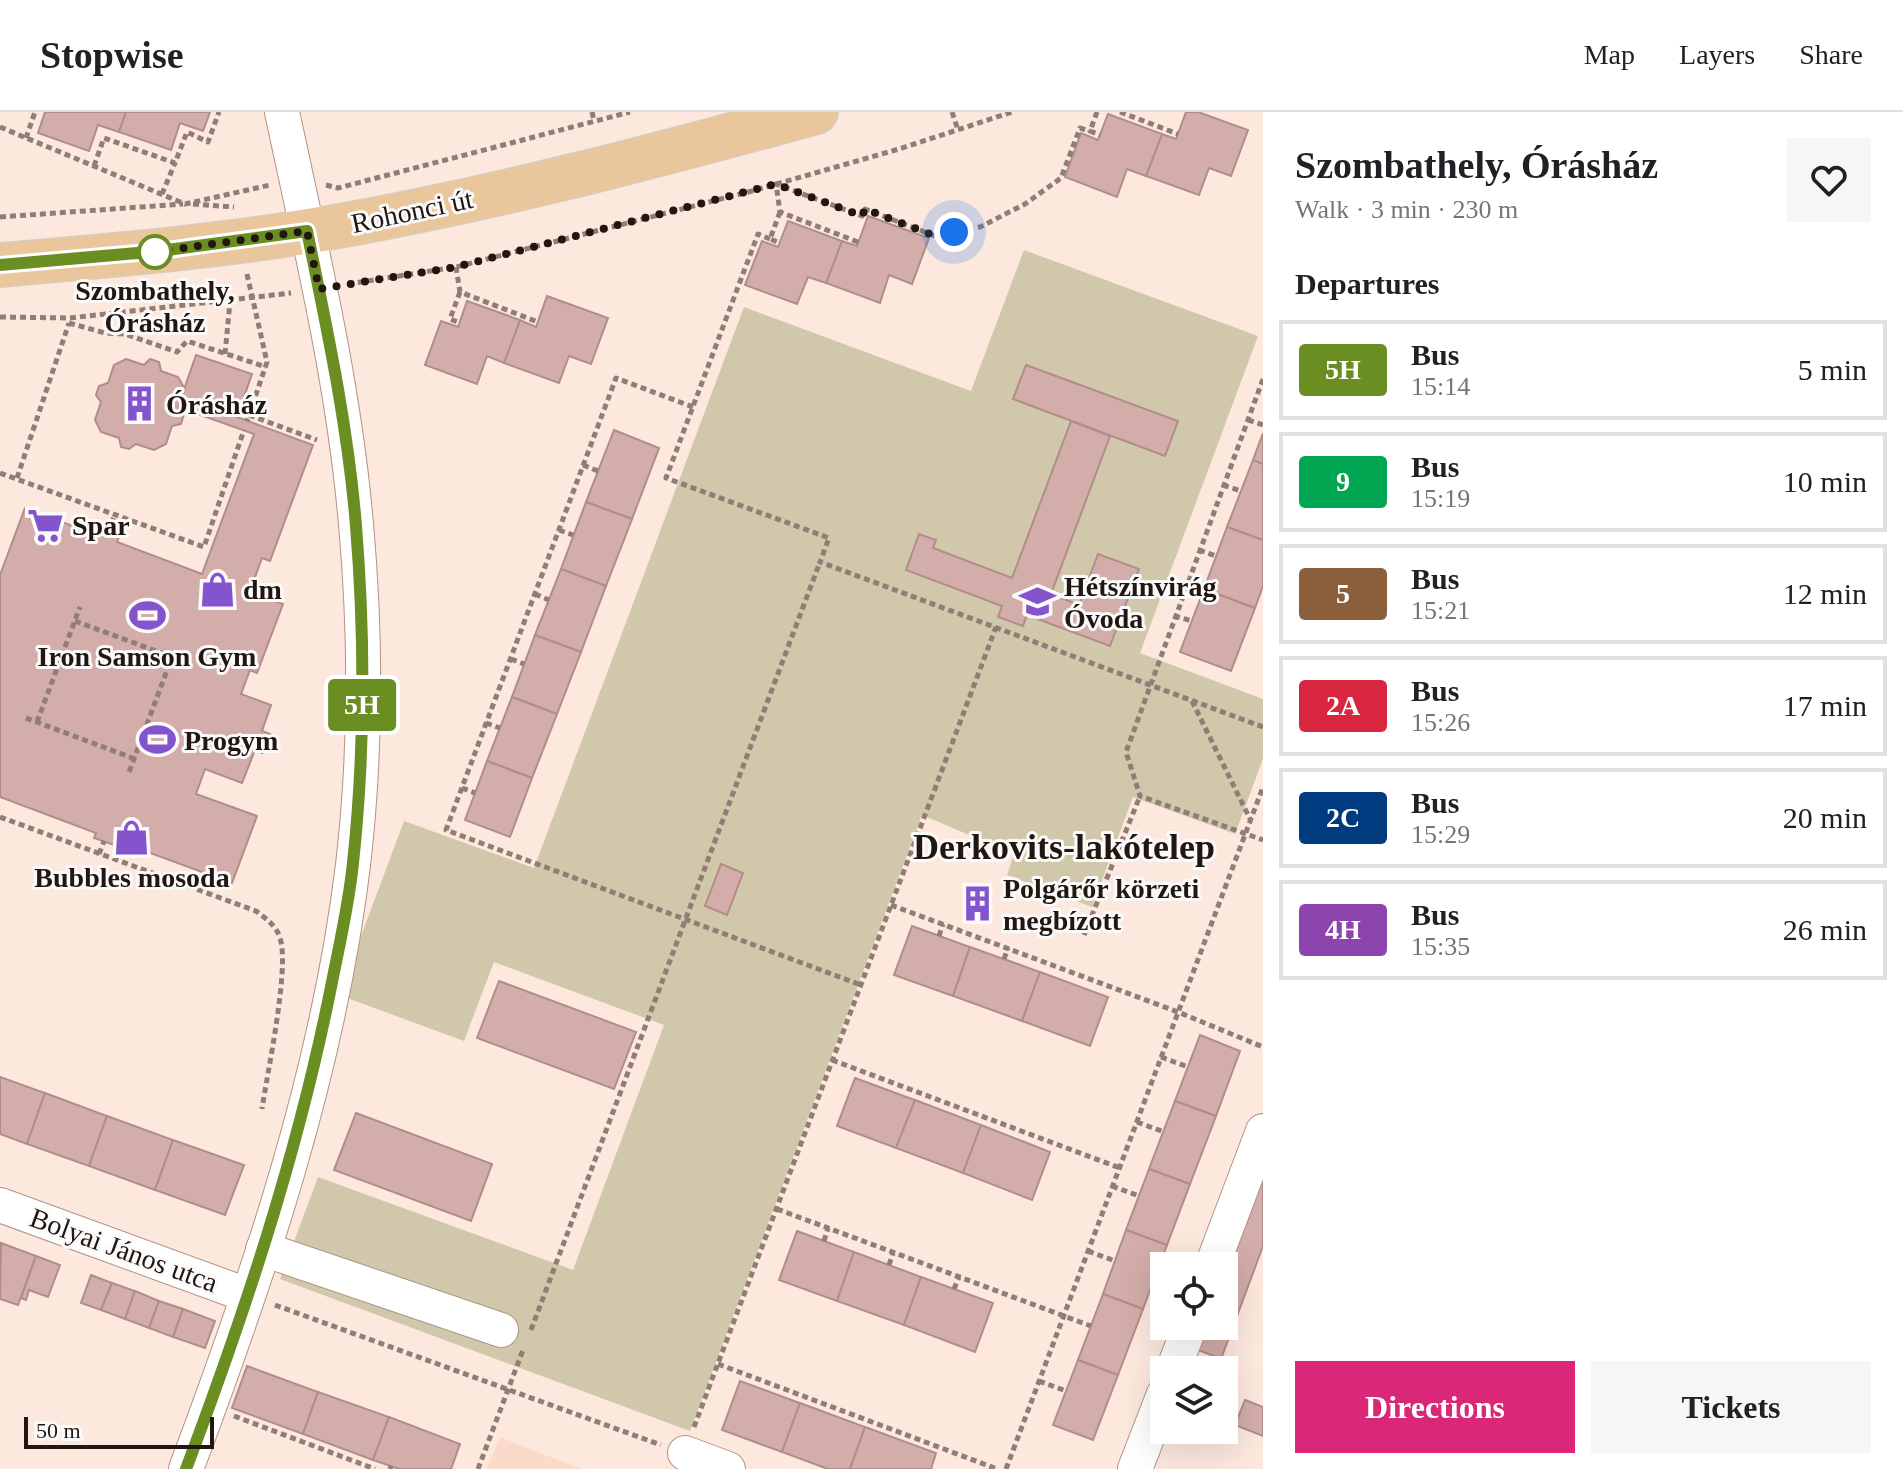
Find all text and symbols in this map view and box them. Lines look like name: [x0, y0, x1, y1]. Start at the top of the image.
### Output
text: Stopwise: [40, 34, 184, 76]
text: Map: [1584, 39, 1635, 70]
text: Layers: [1679, 39, 1755, 70]
text: Share: [1799, 39, 1863, 70]
button: heart: [1787, 138, 1871, 222]
text: Szombathely, Órásház: [1295, 144, 1658, 186]
street label: Rohonci út: [348, 183, 476, 239]
text: Walk · 3 min · 230 m: [1295, 195, 1518, 224]
your location: [934, 212, 974, 252]
marker: Szombathely, Órásház: [138, 235, 172, 269]
text: Departures: [1295, 267, 1439, 300]
place label: Szombathely, Órásház: [75, 275, 235, 338]
text: Bus: [1411, 338, 1459, 371]
text: 5 min: [1798, 353, 1867, 386]
text: 5H: [1325, 354, 1361, 385]
text: 15:14: [1411, 372, 1470, 401]
building icon: Órásház: [121, 385, 159, 423]
place label: Órásház: [166, 389, 267, 420]
text: Bus: [1411, 450, 1459, 483]
text: 10 min: [1783, 465, 1867, 498]
text: 9: [1336, 466, 1350, 497]
text: 15:19: [1411, 484, 1470, 513]
supermarket icon: Spar: [27, 506, 65, 544]
place label: Spar: [72, 510, 130, 541]
text: Bus: [1411, 562, 1459, 595]
shop icon: dm: [198, 570, 236, 608]
place label: Hétszínvirág Óvoda: [1064, 571, 1216, 634]
place label: dm: [243, 574, 282, 605]
text: 12 min: [1783, 577, 1867, 610]
text: 5: [1336, 578, 1350, 609]
school or university icon: Hétszínvirág Óvoda: [1019, 583, 1057, 621]
text: 15:21: [1411, 596, 1470, 625]
sports icon: Iron Samson Gym: [128, 597, 166, 635]
place label: Iron Samson Gym: [38, 641, 256, 672]
text: Bus: [1411, 674, 1459, 707]
line badge: 5H: [326, 679, 398, 731]
text: 5H: [344, 689, 380, 720]
text: 17 min: [1783, 689, 1867, 722]
text: 2A: [1326, 690, 1360, 721]
text: 15:26: [1411, 708, 1470, 737]
sports icon: Progym: [139, 721, 177, 759]
place label: Progym: [184, 725, 278, 756]
text: Bus: [1411, 786, 1459, 819]
text: 20 min: [1783, 801, 1867, 834]
text: 2C: [1326, 802, 1360, 833]
shop icon: Bubbles mosoda: [113, 818, 151, 856]
text: 15:29: [1411, 820, 1470, 849]
district label: Derkovits-lakótelep: [913, 827, 1215, 867]
place label: Bubbles mosoda: [34, 862, 230, 893]
place label: Polgárőr körzeti megbízott: [1003, 873, 1199, 936]
building icon: Polgárőr körzeti megbízott: [958, 885, 996, 923]
text: Bus: [1411, 898, 1459, 931]
text: 26 min: [1783, 913, 1867, 946]
text: 4H: [1325, 914, 1361, 945]
text: 15:35: [1411, 932, 1470, 961]
street label: Bolyai János utca: [26, 1202, 223, 1299]
map controls: [1150, 1252, 1238, 1444]
button: locate: [1150, 1252, 1238, 1340]
button: layers: [1150, 1356, 1238, 1444]
button: Directions: [1295, 1361, 1575, 1453]
button: Tickets: [1591, 1361, 1871, 1453]
scale bar: [24, 1413, 214, 1449]
text: 50 m: [36, 1418, 81, 1443]

